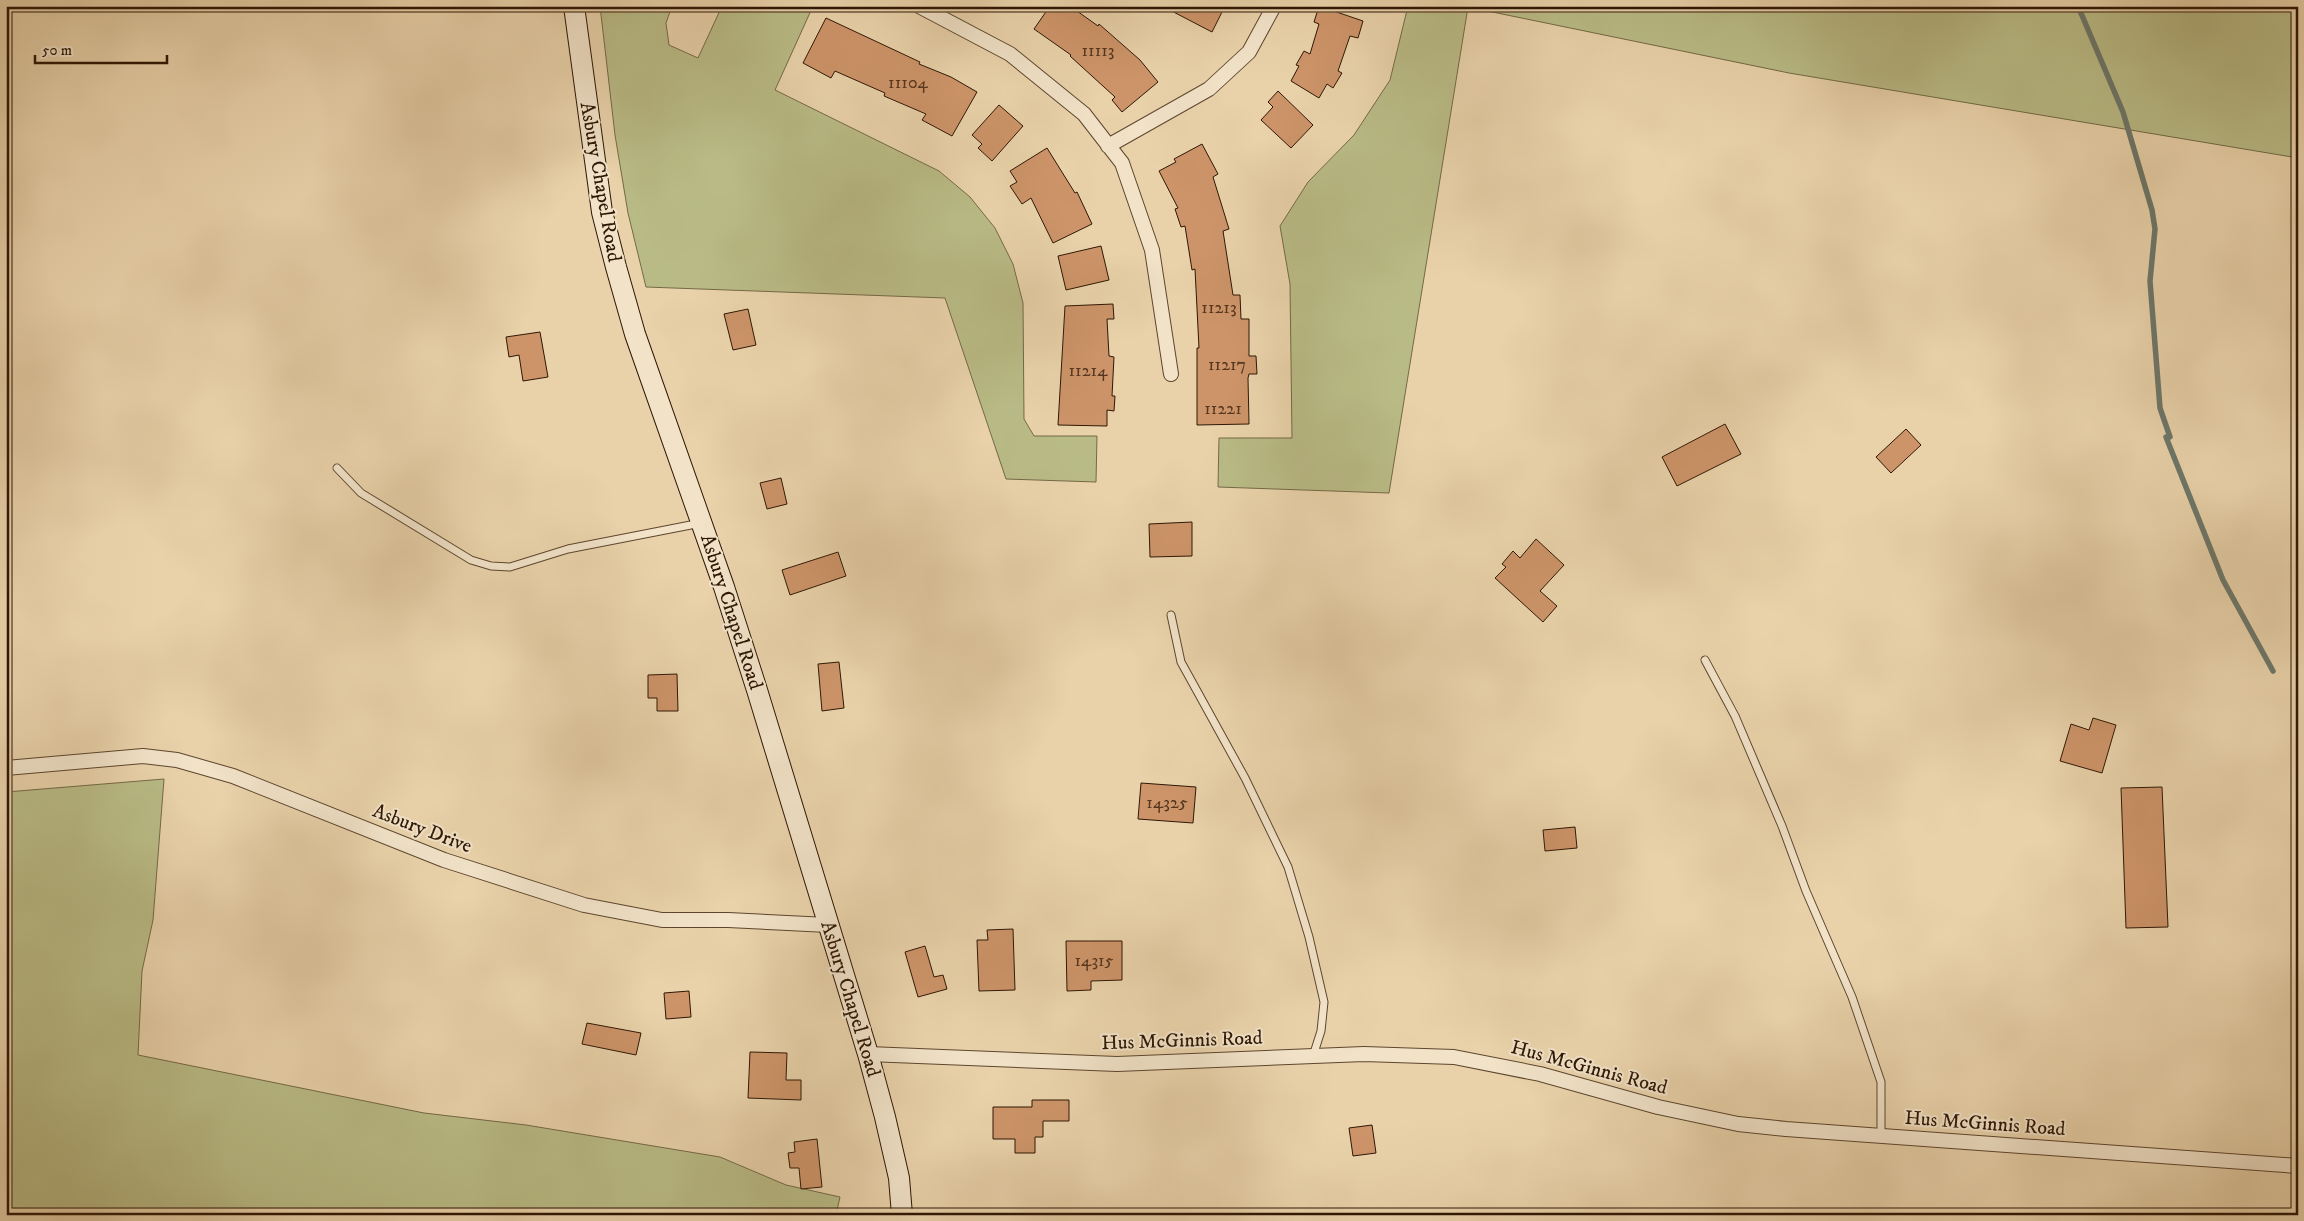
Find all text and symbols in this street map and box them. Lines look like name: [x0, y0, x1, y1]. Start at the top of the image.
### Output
scale bar: [35, 32, 168, 64]
house number: 11113: [1081, 40, 1115, 62]
text: 50 m: [42, 41, 72, 60]
house number: 11104: [888, 72, 929, 94]
street label: Asbury Chapel Road: [574, 100, 626, 264]
house number: 11213: [1201, 297, 1237, 319]
house number: 11217: [1208, 354, 1246, 376]
house number: 11214: [1068, 360, 1108, 382]
house number: 11221: [1204, 398, 1242, 420]
street label: Asbury Chapel Road: [694, 531, 768, 693]
house number: 14325: [1146, 792, 1188, 814]
street label: Asbury Drive: [369, 799, 475, 859]
street label: Asbury Chapel Road: [814, 918, 886, 1080]
house number: 14315: [1074, 950, 1114, 972]
street label: Hus McGinnis Road: [1101, 1026, 1263, 1056]
street label: Hus McGinnis Road: [1508, 1035, 1670, 1101]
street label: Hus McGinnis Road: [1904, 1106, 2066, 1142]

